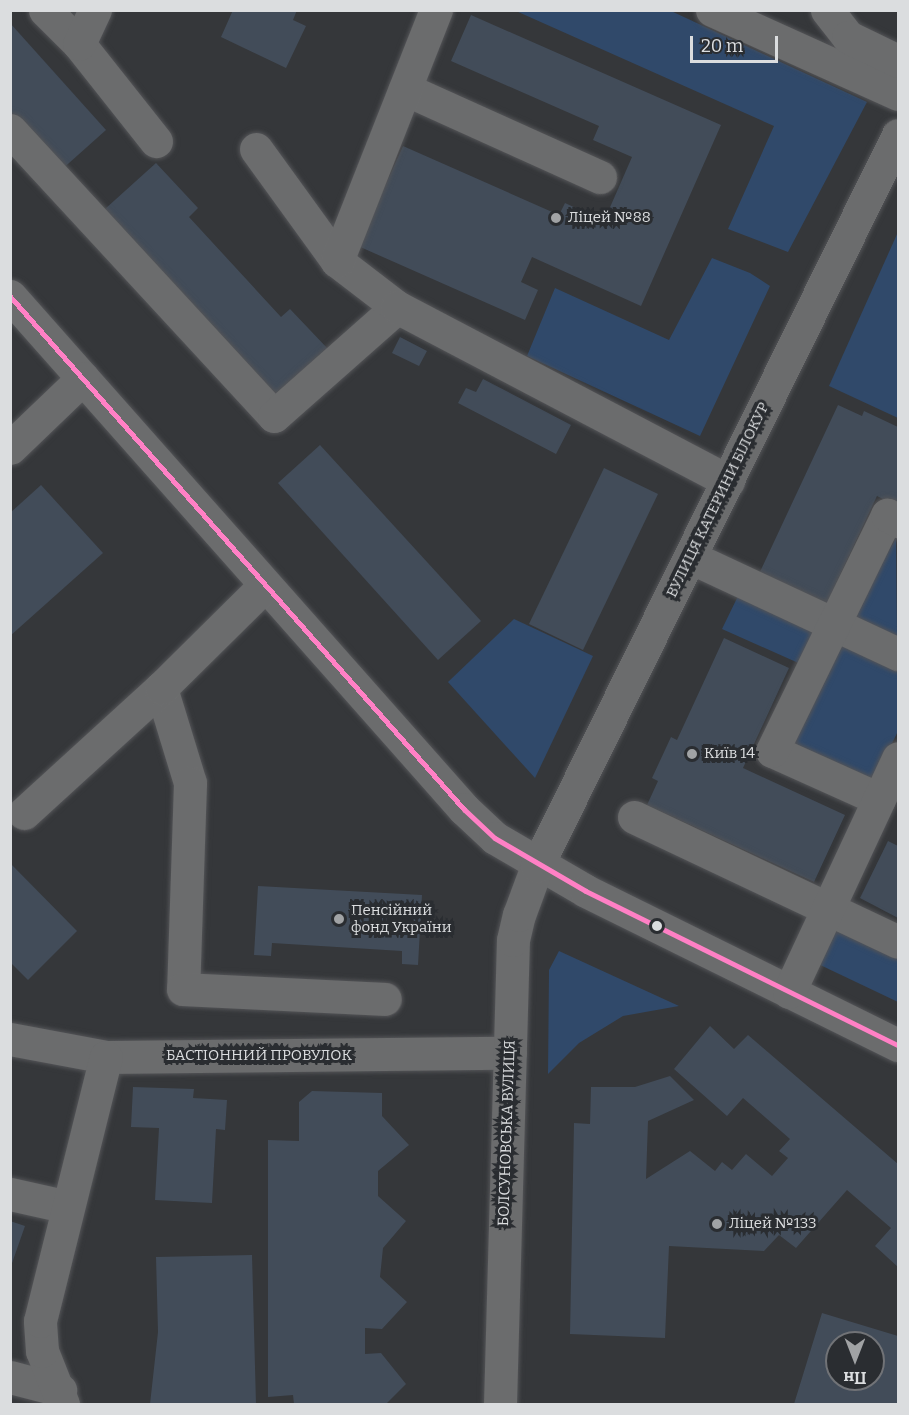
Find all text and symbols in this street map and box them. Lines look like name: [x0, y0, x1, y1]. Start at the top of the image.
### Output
scale bar: [693, 24, 782, 62]
text: 20 m: [701, 35, 743, 57]
place label: Ліцей №88: [568, 209, 651, 227]
marker: Ліцей №88: [549, 211, 563, 225]
street label: ВУЛИЦЯ КАТЕРИНИ БІЛОКУР: [663, 400, 773, 600]
place label: Київ 14: [704, 745, 755, 763]
marker: Київ 14: [685, 747, 699, 761]
place label: Пенсійний фонд України: [351, 901, 452, 936]
marker: Пенсійний фонд України: [332, 912, 346, 926]
unlabelled marker: [651, 920, 663, 932]
street label: БОЛСУНОВСЬКА ВУЛИЦЯ: [495, 1040, 519, 1226]
street label: БАСТІОННИЙ ПРОВУЛОК: [166, 1047, 352, 1065]
place label: Ліцей №133: [729, 1215, 817, 1233]
marker: Ліцей №133: [710, 1217, 724, 1231]
north arrow: [825, 1331, 885, 1391]
text: Пн: [843, 1368, 867, 1387]

